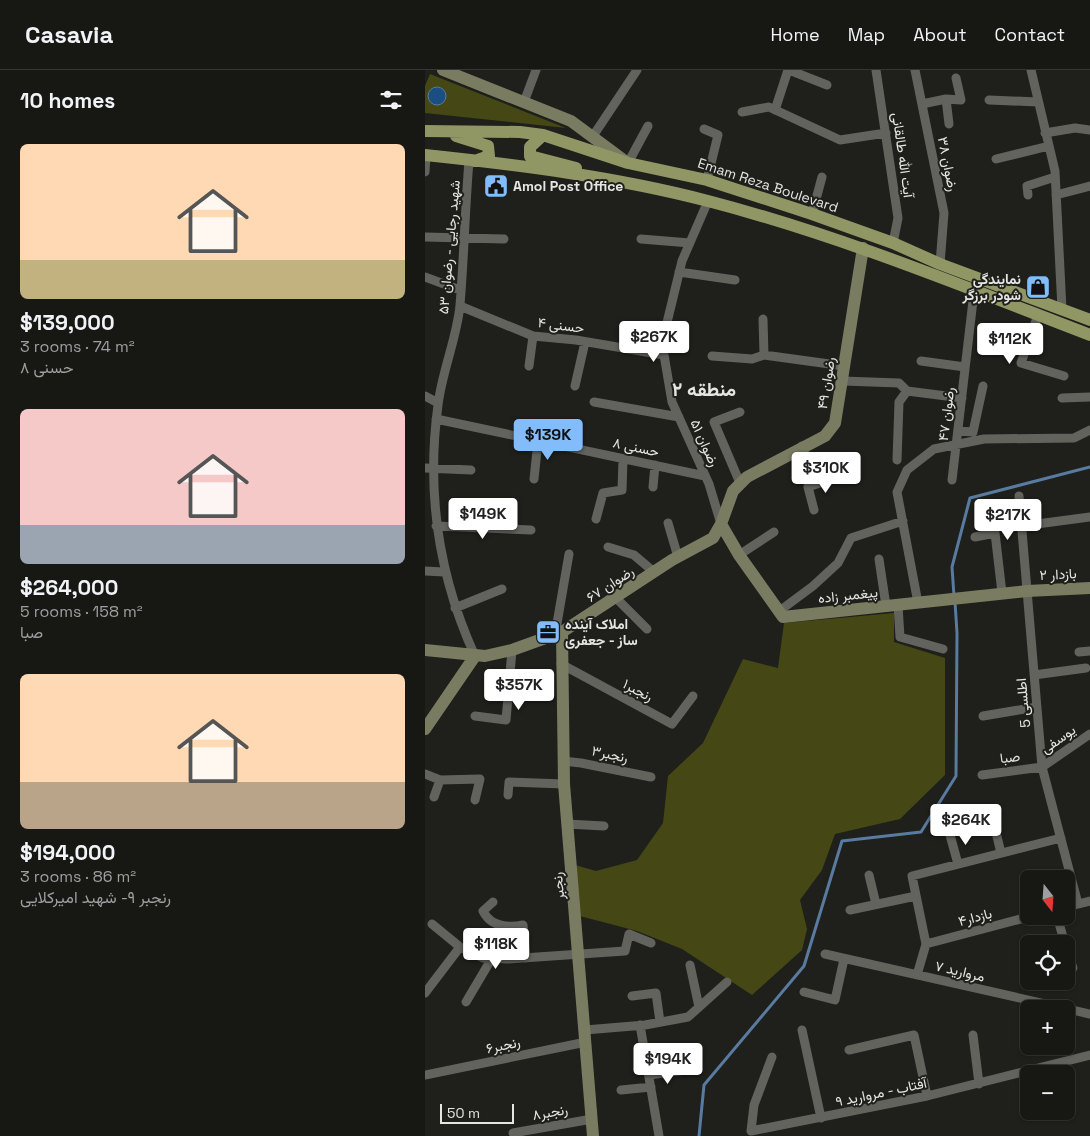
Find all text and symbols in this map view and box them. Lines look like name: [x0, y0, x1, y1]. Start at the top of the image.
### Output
text: Casavia: [25, 19, 113, 50]
text: Home: [771, 23, 820, 46]
text: Map: [848, 23, 885, 46]
text: About: [913, 23, 967, 46]
text: Contact: [995, 23, 1065, 46]
icon: filters: [377, 86, 405, 114]
text: 10 homes: [20, 87, 115, 114]
street label: آیت الله طالقانی: [888, 111, 918, 201]
street label: رضوان ۳۸: [934, 135, 962, 193]
street label: Emam Reza Boulevard: [695, 154, 841, 216]
public building icon: Amol Post Office: [483, 173, 509, 199]
icon: home: [168, 176, 258, 266]
place label: Amol Post Office: [513, 177, 623, 195]
street label: شهید رجایی - رضوان ۵۳: [434, 179, 464, 315]
place label: نمایندگی شودر برزگر: [962, 270, 1021, 304]
shop icon: نمایندگی شودر برزگر: [1025, 274, 1051, 300]
text: $139,000: [20, 309, 115, 336]
street label: حسنی ۴: [537, 313, 585, 337]
pin: $267K: [619, 320, 689, 363]
pin: $112K: [975, 322, 1045, 365]
text: $267K: [630, 326, 678, 347]
text: $112K: [988, 328, 1032, 349]
text: 3 rooms · 74 m²: [20, 336, 135, 357]
street label: رضوان ۴۹: [813, 355, 839, 410]
text: حسنی ۸: [20, 357, 74, 378]
district label: منطقه ۲: [672, 377, 736, 402]
street label: رضوان ۴۷: [934, 386, 958, 442]
street label: رضوان ۵۱: [687, 416, 724, 470]
pin: $139K: [513, 418, 583, 461]
text: $139K: [525, 424, 571, 445]
street label: حسنی ۸: [611, 433, 661, 461]
icon: home: [168, 441, 258, 531]
pin: $310K: [791, 452, 861, 494]
text: $310K: [803, 457, 849, 478]
pin: $149K: [448, 498, 518, 540]
pin: $217K: [973, 498, 1043, 541]
text: $149K: [459, 503, 507, 524]
text: $217K: [985, 504, 1031, 525]
street label: رضوان ۶۷: [583, 562, 637, 606]
street label: بازدار ۲: [1039, 564, 1077, 584]
text: $264,000: [20, 574, 118, 601]
street label: پیغمبر زاده: [817, 583, 879, 608]
text: 5 rooms · 158 m²: [20, 601, 143, 622]
place label: املاک آینده ساز - جعفری: [565, 615, 638, 649]
office icon: املاک آینده ساز - جعفری: [535, 619, 561, 645]
text: صبا: [20, 622, 43, 643]
pin: $357K: [484, 668, 554, 711]
text: $357K: [495, 674, 543, 695]
street label: رنجبر۱: [620, 675, 656, 705]
street label: اطلسی 5: [1012, 677, 1034, 729]
icon: home: [168, 706, 258, 796]
street label: یوسفی: [1037, 721, 1079, 757]
street label: رنجبر۳: [590, 741, 630, 767]
street label: صبا: [999, 747, 1021, 767]
pin: $264K: [931, 804, 1001, 846]
text: $264K: [941, 809, 991, 830]
text: $194,000: [20, 839, 115, 866]
text: 3 rooms · 86 m²: [20, 866, 136, 887]
north arrow: [1020, 870, 1075, 925]
map controls: [1020, 870, 1075, 1120]
street label: رنجبر: [548, 871, 568, 902]
text: رنجبر ۹- شهید امیرکلایی: [20, 887, 171, 908]
street label: بازدار۴: [956, 904, 994, 930]
pin: $118K: [461, 928, 531, 970]
text: $118K: [474, 933, 518, 954]
button: locate: [1020, 935, 1075, 990]
street label: مروارید ۷: [933, 957, 987, 985]
button: +: [1020, 1000, 1075, 1055]
street label: رنجبر۶: [484, 1033, 522, 1057]
pin: $194K: [633, 1042, 703, 1085]
text: $194K: [644, 1048, 692, 1069]
button: −: [1020, 1065, 1075, 1120]
street label: آفتاب - مروارید ۹: [834, 1073, 930, 1110]
street label: رنجبر۸: [531, 1100, 569, 1124]
scale bar: [440, 1101, 514, 1124]
text: 50 m: [447, 1104, 480, 1122]

